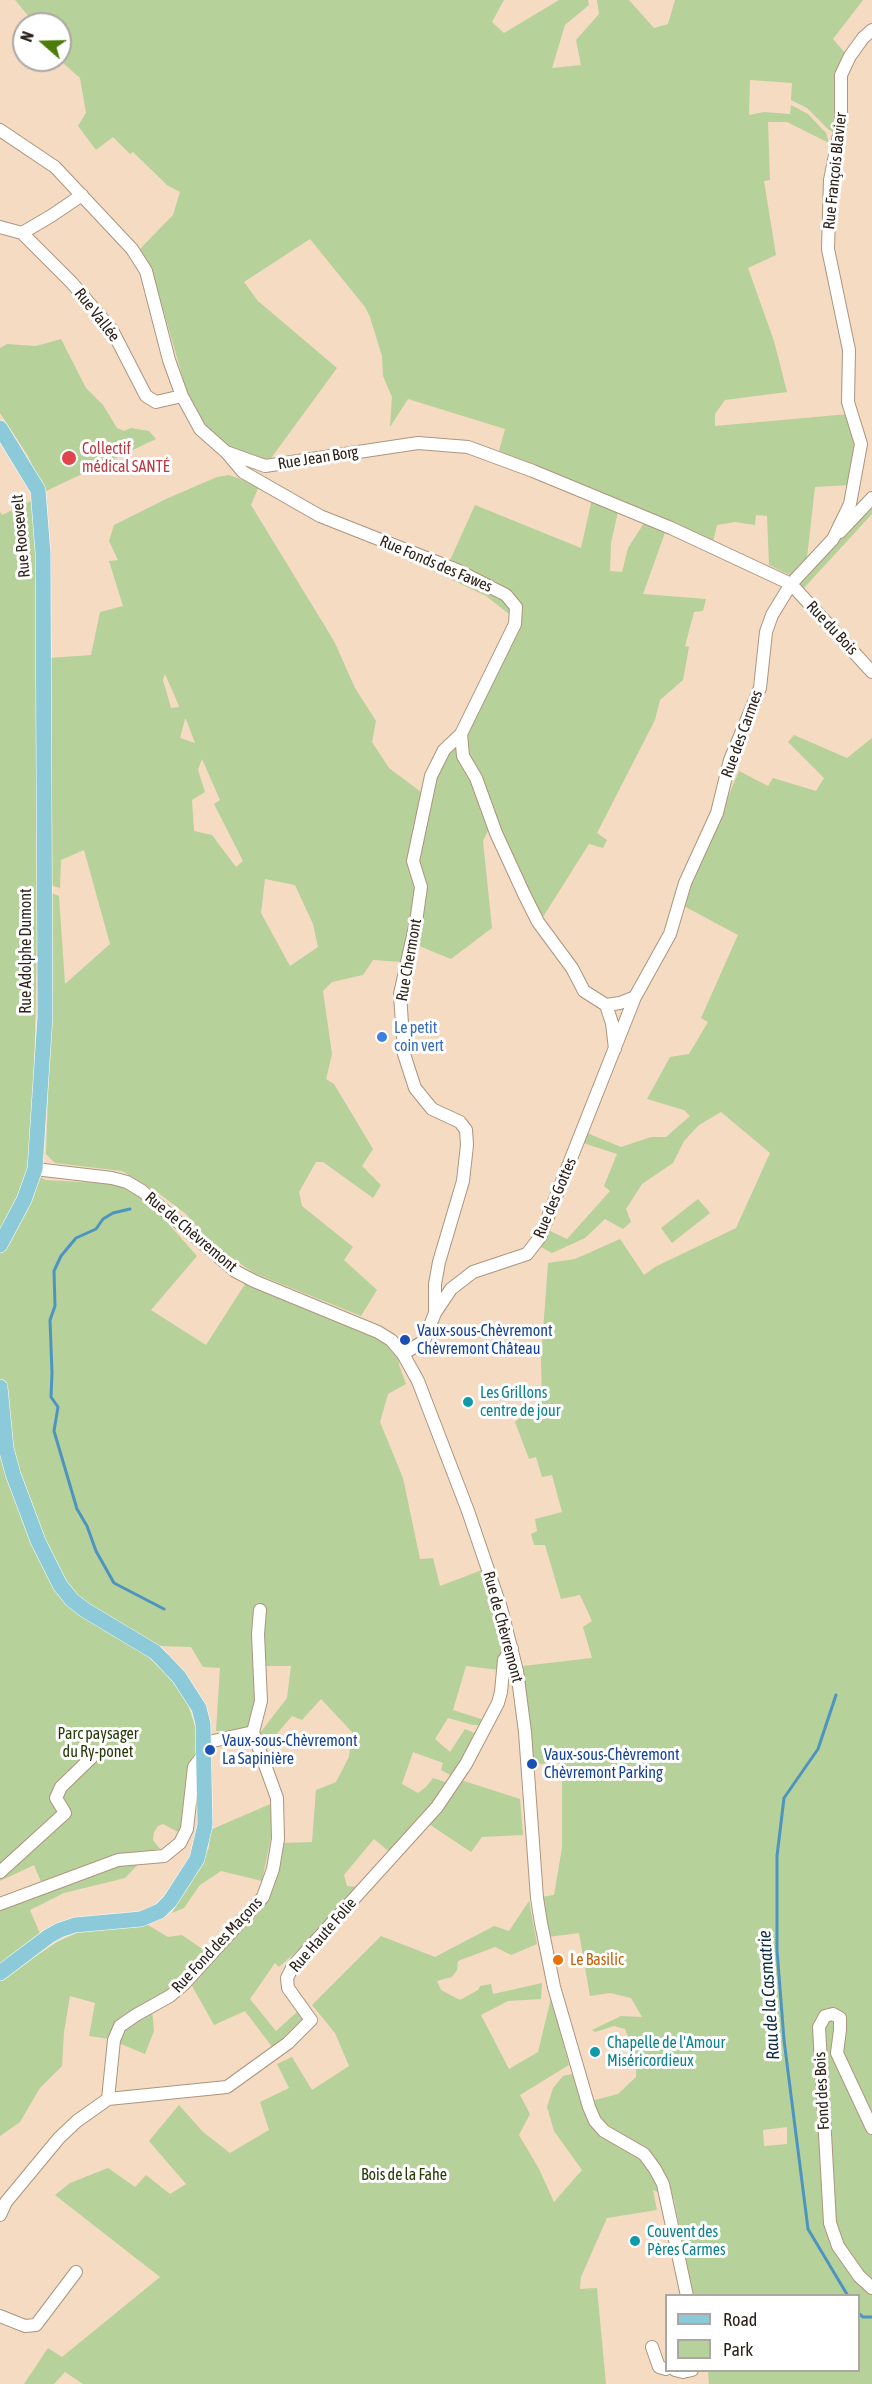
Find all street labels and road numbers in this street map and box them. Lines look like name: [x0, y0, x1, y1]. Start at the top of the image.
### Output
street label: Rue François Blavier: [819, 112, 851, 230]
street label: Rue Vallée: [70, 284, 124, 346]
street label: Rue Jean Borg: [276, 442, 360, 474]
street label: Rue Roosevelt: [8, 494, 34, 578]
street label: Rue Fonds des Fawes: [377, 532, 495, 596]
street label: Rue du Bois: [802, 597, 862, 659]
street label: Rue des Carmes: [717, 688, 767, 780]
street label: Rue Adolphe Dumont: [16, 888, 36, 1014]
street label: Rue Chermont: [392, 917, 426, 1003]
street label: Rue des Gottes: [529, 1155, 581, 1241]
street label: Rue de Chèvremont: [141, 1188, 241, 1276]
street label: Rue de Chèvremont: [479, 1569, 527, 1685]
street label: Rue Fond des Maçons: [168, 1893, 266, 1997]
street label: Rue Haute Folie: [285, 1894, 361, 1976]
street label: Fond des Bois: [810, 2051, 834, 2131]

